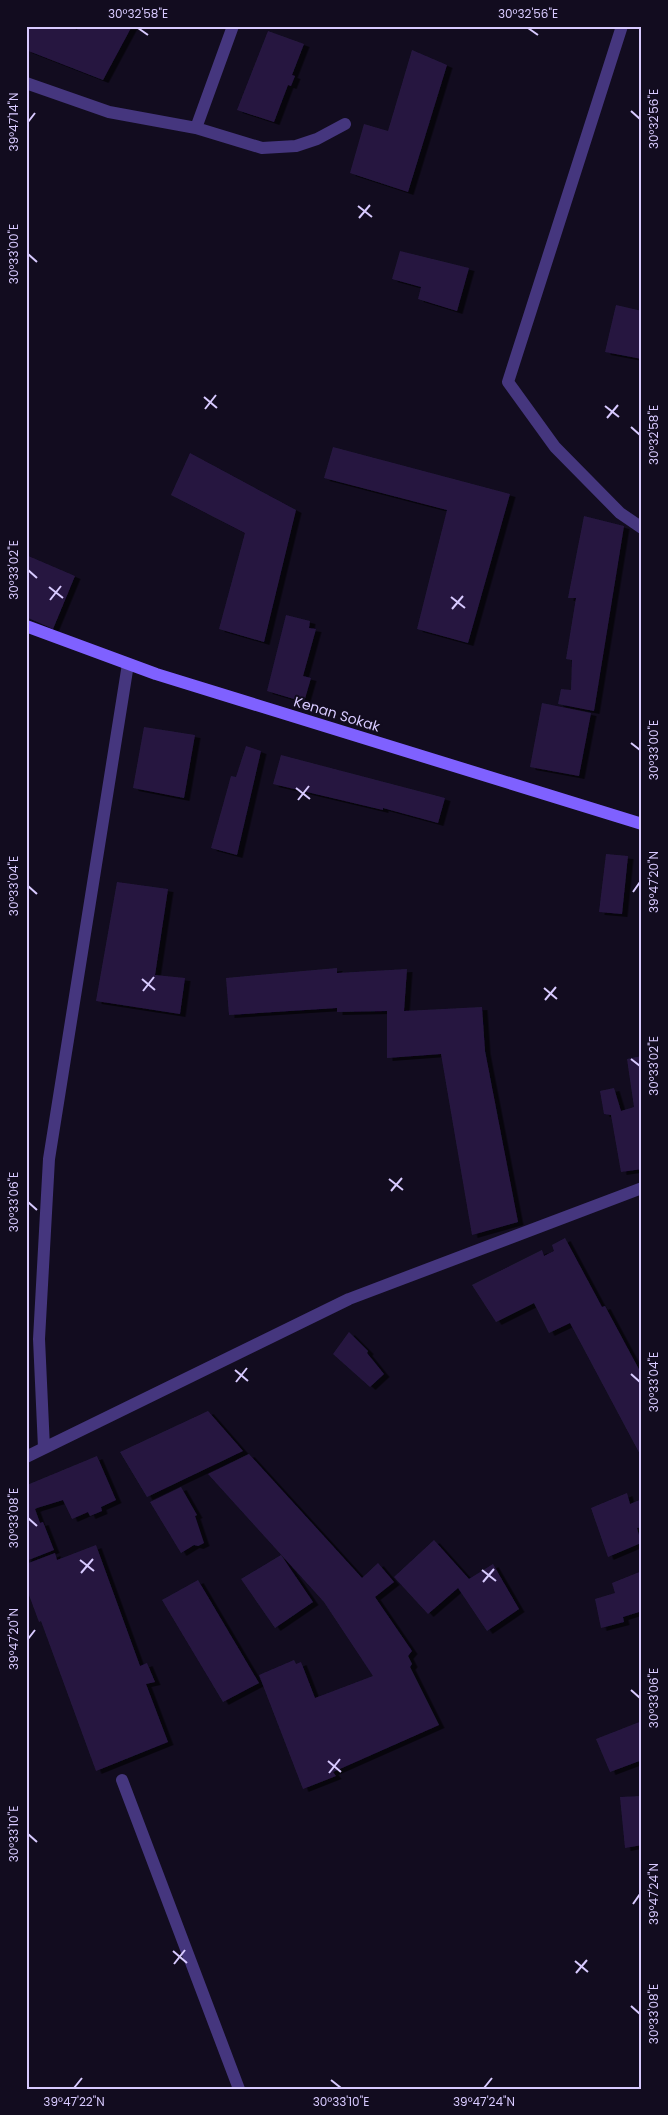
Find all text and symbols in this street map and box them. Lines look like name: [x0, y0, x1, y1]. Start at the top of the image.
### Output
text: 30°32'58"E: [108, 5, 168, 22]
text: 30°32'56"E: [498, 5, 558, 22]
text: 30°32'56"E: [645, 89, 662, 149]
text: 39°47'14"N: [5, 93, 22, 151]
text: 30°33'00"E: [5, 224, 22, 284]
text: 30°32'58"E: [645, 405, 662, 465]
text: 30°33'02"E: [5, 540, 22, 600]
street label: Kenan Sokak: [291, 691, 383, 737]
text: 30°33'00"E: [645, 720, 662, 780]
text: 39°47'20"N: [645, 851, 662, 913]
text: 30°33'04"E: [5, 856, 22, 916]
text: 30°33'02"E: [645, 1036, 662, 1096]
text: 30°33'06"E: [5, 1172, 22, 1232]
text: 30°33'04"E: [645, 1352, 662, 1412]
text: 30°33'08"E: [5, 1488, 22, 1548]
text: 39°47'20"N: [5, 1608, 22, 1670]
text: 30°33'06"E: [645, 1668, 662, 1728]
text: 30°33'10"E: [5, 1806, 22, 1862]
text: 39°47'24"N: [645, 1863, 662, 1925]
text: 30°33'08"E: [645, 1984, 662, 2044]
text: 39°47'22"N: [43, 2093, 105, 2110]
text: 30°33'10"E: [313, 2093, 369, 2110]
text: 39°47'24"N: [453, 2093, 515, 2110]

